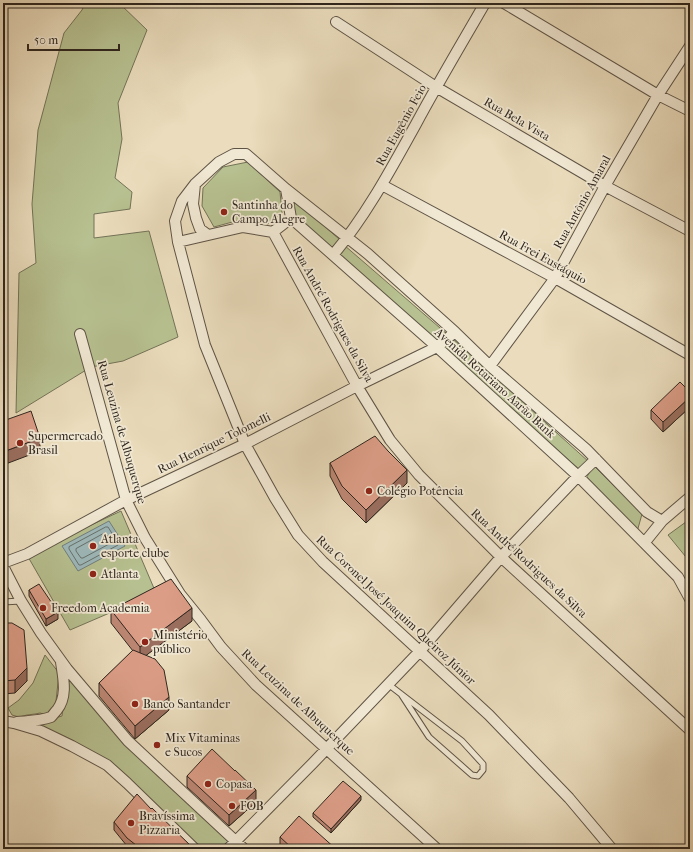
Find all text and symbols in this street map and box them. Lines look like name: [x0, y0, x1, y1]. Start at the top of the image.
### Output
scale bar: [28, 26, 119, 52]
text: 50 m: [34, 33, 58, 47]
street label: Rua Eugênio Feio: [373, 82, 429, 168]
street label: Rua Bela Vista: [481, 94, 553, 144]
street label: Rua Antônio Amaral: [550, 152, 614, 251]
place label: Santinha do Campo Alegre: [232, 198, 305, 226]
marker: Santinha do Campo Alegre: [219, 207, 229, 217]
street label: Rua Frei Eustáquio: [497, 227, 589, 287]
street label: Rua André Rodrigues da Silva: [290, 244, 376, 385]
street label: Avenida Rotariano Aarão Bank: [431, 324, 559, 441]
street label: Rua Leuzina de Albuquerque: [95, 358, 149, 506]
street label: Rua Henrique Tolomelli: [155, 409, 273, 476]
place label: Supermercado Brasil: [28, 429, 103, 457]
marker: Supermercado Brasil: [15, 438, 25, 448]
place label: Colégio Potência: [377, 484, 464, 498]
marker: Colégio Potência: [364, 486, 374, 496]
street label: Rua André Rodrigues da Silva: [468, 506, 590, 621]
place label: Atlanta esporte clube: [100, 532, 169, 560]
street label: Rua Coronel José Joaquim Queiroz Júnior: [313, 532, 479, 688]
marker: Atlanta esporte clube: [88, 541, 98, 551]
place label: Atlanta: [100, 567, 139, 581]
marker: Atlanta: [88, 569, 98, 579]
place label: Freedom Academia: [51, 601, 150, 615]
marker: Freedom Academia: [38, 603, 48, 613]
place label: Ministério público: [152, 628, 207, 656]
marker: Ministério público: [140, 637, 150, 647]
street label: Rua Leuzina de Albuquerque: [239, 646, 357, 758]
place label: Banco Santander: [143, 697, 231, 711]
marker: Banco Santander: [130, 699, 140, 709]
place label: Mix Vitaminas e Sucos: [165, 731, 240, 759]
marker: Mix Vitaminas e Sucos: [152, 740, 162, 750]
place label: Copasa: [216, 777, 253, 791]
marker: Copasa: [203, 779, 213, 789]
place label: FOB: [240, 799, 264, 813]
marker: FOB: [227, 801, 237, 811]
place label: Bravíssima Pizzaria: [139, 809, 195, 837]
marker: Bravíssima Pizzaria: [126, 818, 136, 828]

